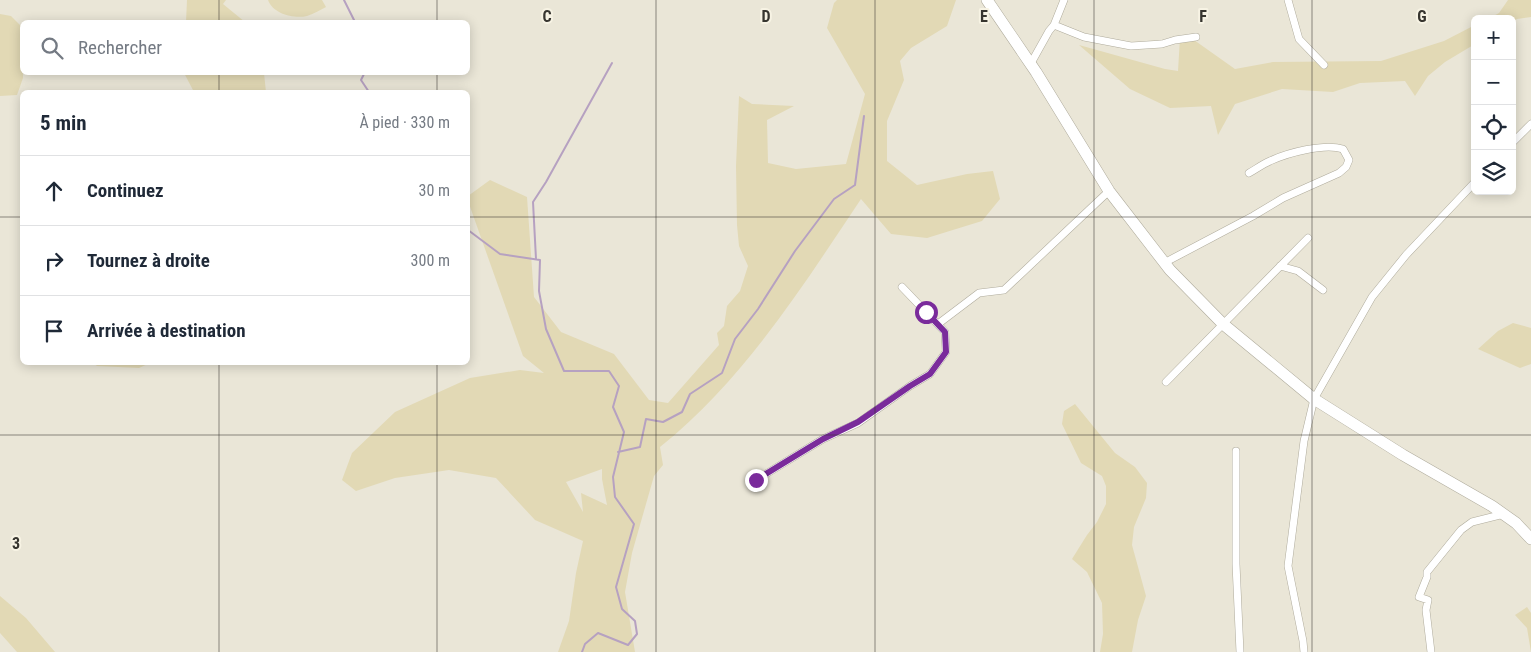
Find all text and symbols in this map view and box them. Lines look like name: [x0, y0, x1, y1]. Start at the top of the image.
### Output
text: C: [542, 7, 552, 26]
text: D: [761, 7, 771, 26]
text: E: [980, 7, 988, 26]
text: F: [1199, 7, 1207, 26]
text: G: [1417, 7, 1427, 26]
map controls: [1471, 15, 1516, 195]
button: +: [1471, 15, 1516, 60]
search box: [20, 20, 470, 75]
icon: search: [38, 34, 66, 62]
text: Rechercher: [78, 36, 162, 59]
button: −: [1471, 60, 1516, 105]
button: locate: [1471, 105, 1516, 150]
text: 5 min: [40, 111, 87, 135]
text: À pied · 330 m: [359, 113, 450, 132]
button: layers: [1471, 150, 1516, 195]
icon: ahead: [40, 177, 68, 205]
text: Continuez: [87, 179, 164, 202]
text: 30 m: [418, 181, 450, 200]
icon: right: [40, 247, 68, 275]
text: Tournez à droite: [87, 249, 210, 272]
text: 300 m: [411, 251, 450, 270]
route start: [915, 301, 938, 324]
icon: arrive: [40, 317, 68, 345]
text: Arrivée à destination: [87, 319, 246, 342]
route end: [745, 469, 768, 492]
text: 3: [12, 534, 20, 553]

